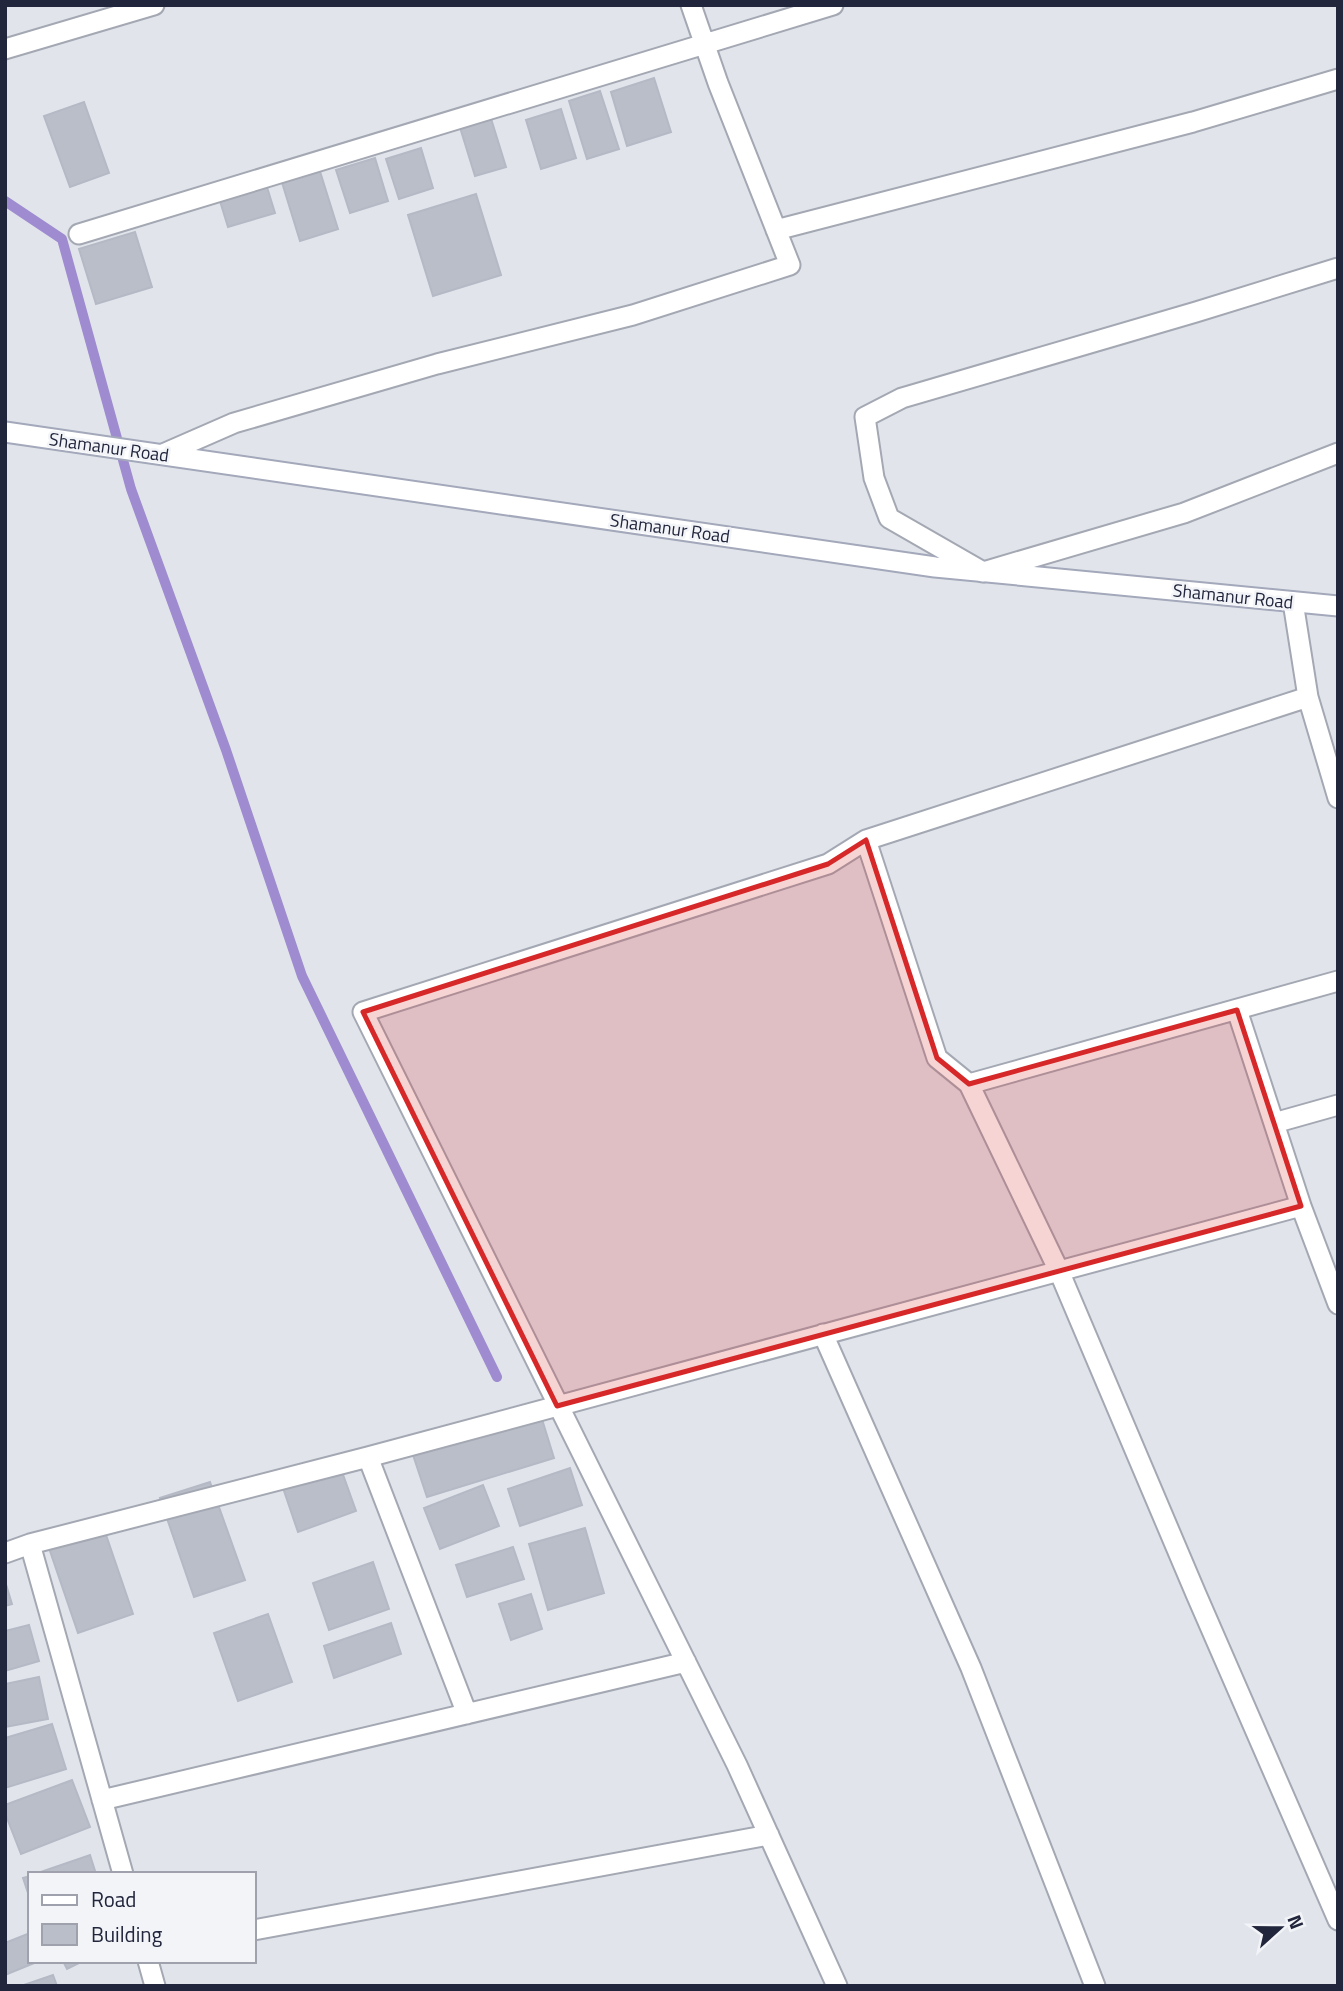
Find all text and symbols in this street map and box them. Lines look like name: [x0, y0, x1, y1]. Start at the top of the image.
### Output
street label: Shamanur Road: [47, 425, 171, 469]
street label: Shamanur Road: [608, 506, 732, 550]
street label: Shamanur Road: [1171, 576, 1295, 616]
legend: [28, 1872, 256, 1963]
text: Road: [91, 1883, 136, 1915]
north arrow: [1245, 1893, 1315, 1963]
text: N: [1280, 1910, 1312, 1933]
text: Building: [91, 1918, 163, 1950]

